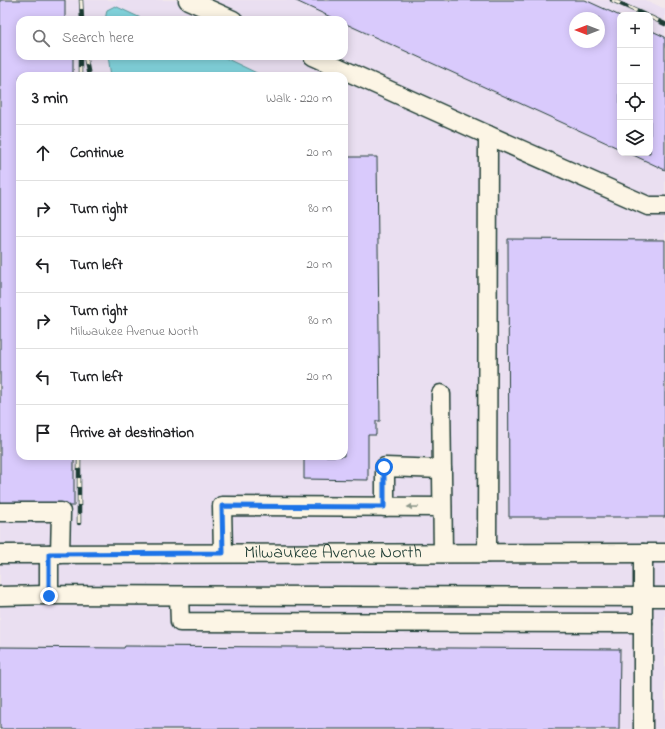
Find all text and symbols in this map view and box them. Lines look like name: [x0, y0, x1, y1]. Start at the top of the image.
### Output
north arrow: [569, 12, 605, 48]
map controls: [617, 12, 653, 156]
button: +: [617, 12, 653, 48]
search box: [16, 16, 348, 60]
icon: search: [30, 27, 52, 49]
text: Search here: [62, 27, 134, 49]
button: −: [617, 48, 653, 84]
button: locate: [617, 84, 653, 120]
text: 3 min: [32, 86, 68, 111]
text: Walk · 220 m: [266, 89, 332, 108]
button: layers: [617, 120, 653, 156]
icon: ahead: [32, 142, 54, 164]
text: Continue: [70, 142, 124, 164]
text: 20 m: [307, 143, 332, 162]
icon: right: [32, 198, 54, 220]
text: Turn right: [70, 198, 128, 220]
text: 80 m: [308, 199, 332, 218]
icon: left: [32, 254, 54, 276]
text: Turn left: [70, 254, 123, 276]
text: 20 m: [307, 255, 332, 274]
text: Turn right: [70, 300, 128, 322]
icon: right: [32, 310, 54, 332]
text: 80 m: [308, 311, 332, 330]
text: Milwaukee Avenue North: [70, 322, 198, 341]
icon: left: [32, 366, 54, 388]
text: Turn left: [70, 366, 123, 388]
text: 20 m: [307, 367, 332, 386]
icon: arrive: [32, 422, 54, 444]
text: Arrive at destination: [70, 422, 194, 444]
route start: [375, 458, 393, 476]
one-way arrow: [406, 504, 419, 510]
street label: Milwaukee Avenue North: [244, 540, 422, 567]
route end: [40, 587, 58, 605]

